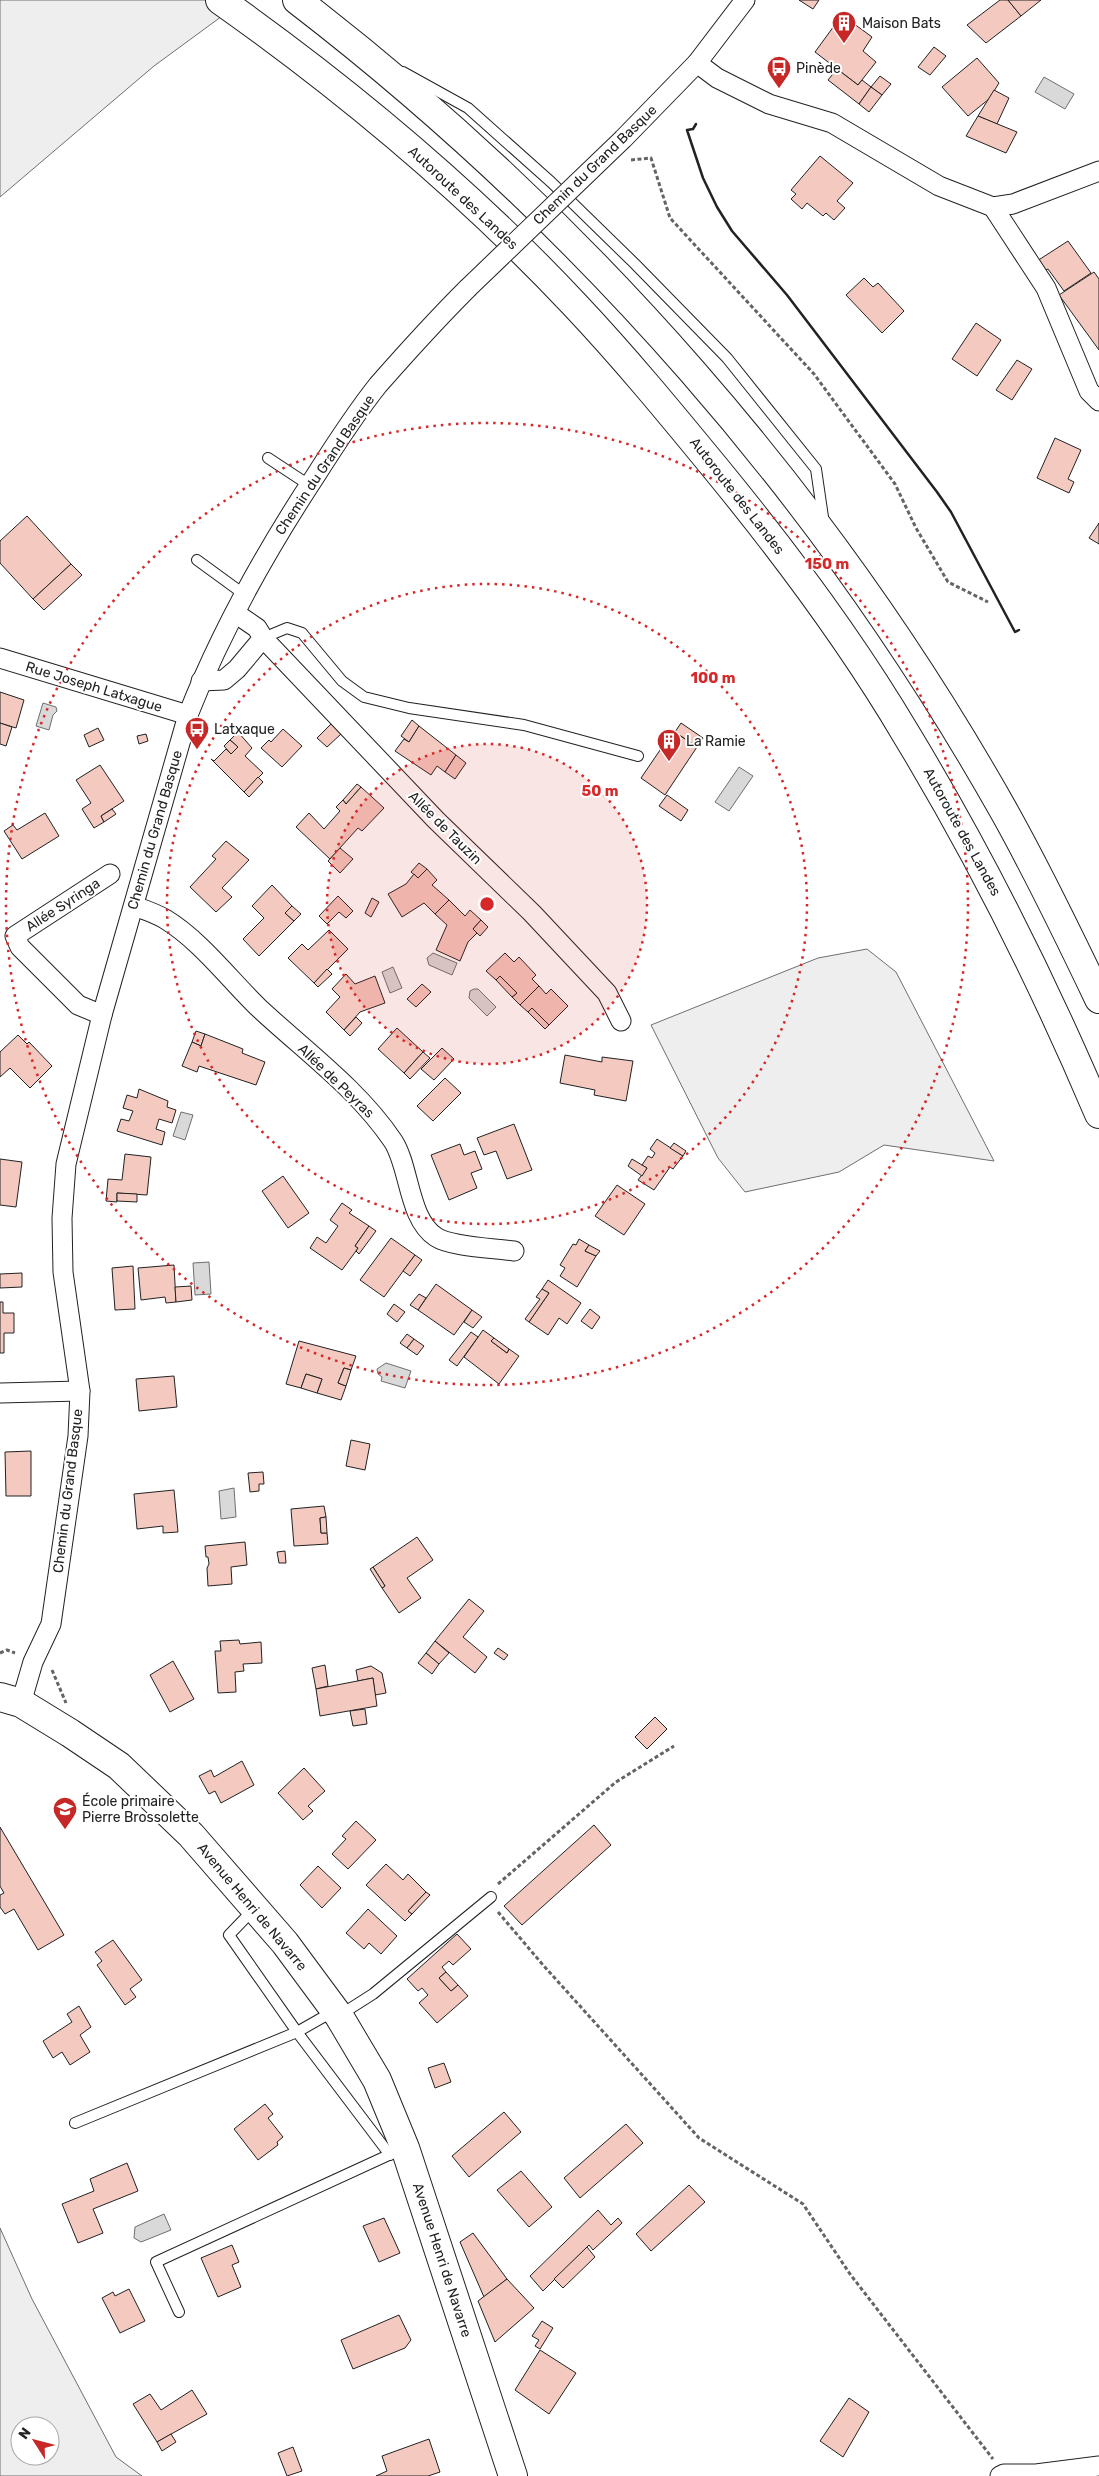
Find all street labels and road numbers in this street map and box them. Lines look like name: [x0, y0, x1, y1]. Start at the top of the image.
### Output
street label: Chemin du Grand Basque: [530, 101, 660, 228]
street label: Autoroute des Landes: [405, 143, 521, 253]
street label: Chemin du Grand Basque: [272, 392, 378, 538]
street label: Autoroute des Landes: [686, 434, 788, 558]
street label: Rue Joseph Latxague: [24, 658, 164, 716]
street label: Chemin du Grand Basque: [124, 748, 186, 912]
street label: Autoroute des Landes: [920, 765, 1004, 899]
street label: Allée de Tauzin: [405, 788, 485, 868]
street label: Allée Syringa: [23, 875, 103, 935]
street label: Allée de Peyras: [294, 1040, 378, 1122]
street label: Chemin du Grand Basque: [49, 1408, 87, 1574]
street label: Avenue Henri de Navarre: [194, 1840, 310, 1974]
street label: Avenue Henri de Navarre: [409, 2181, 475, 2340]

